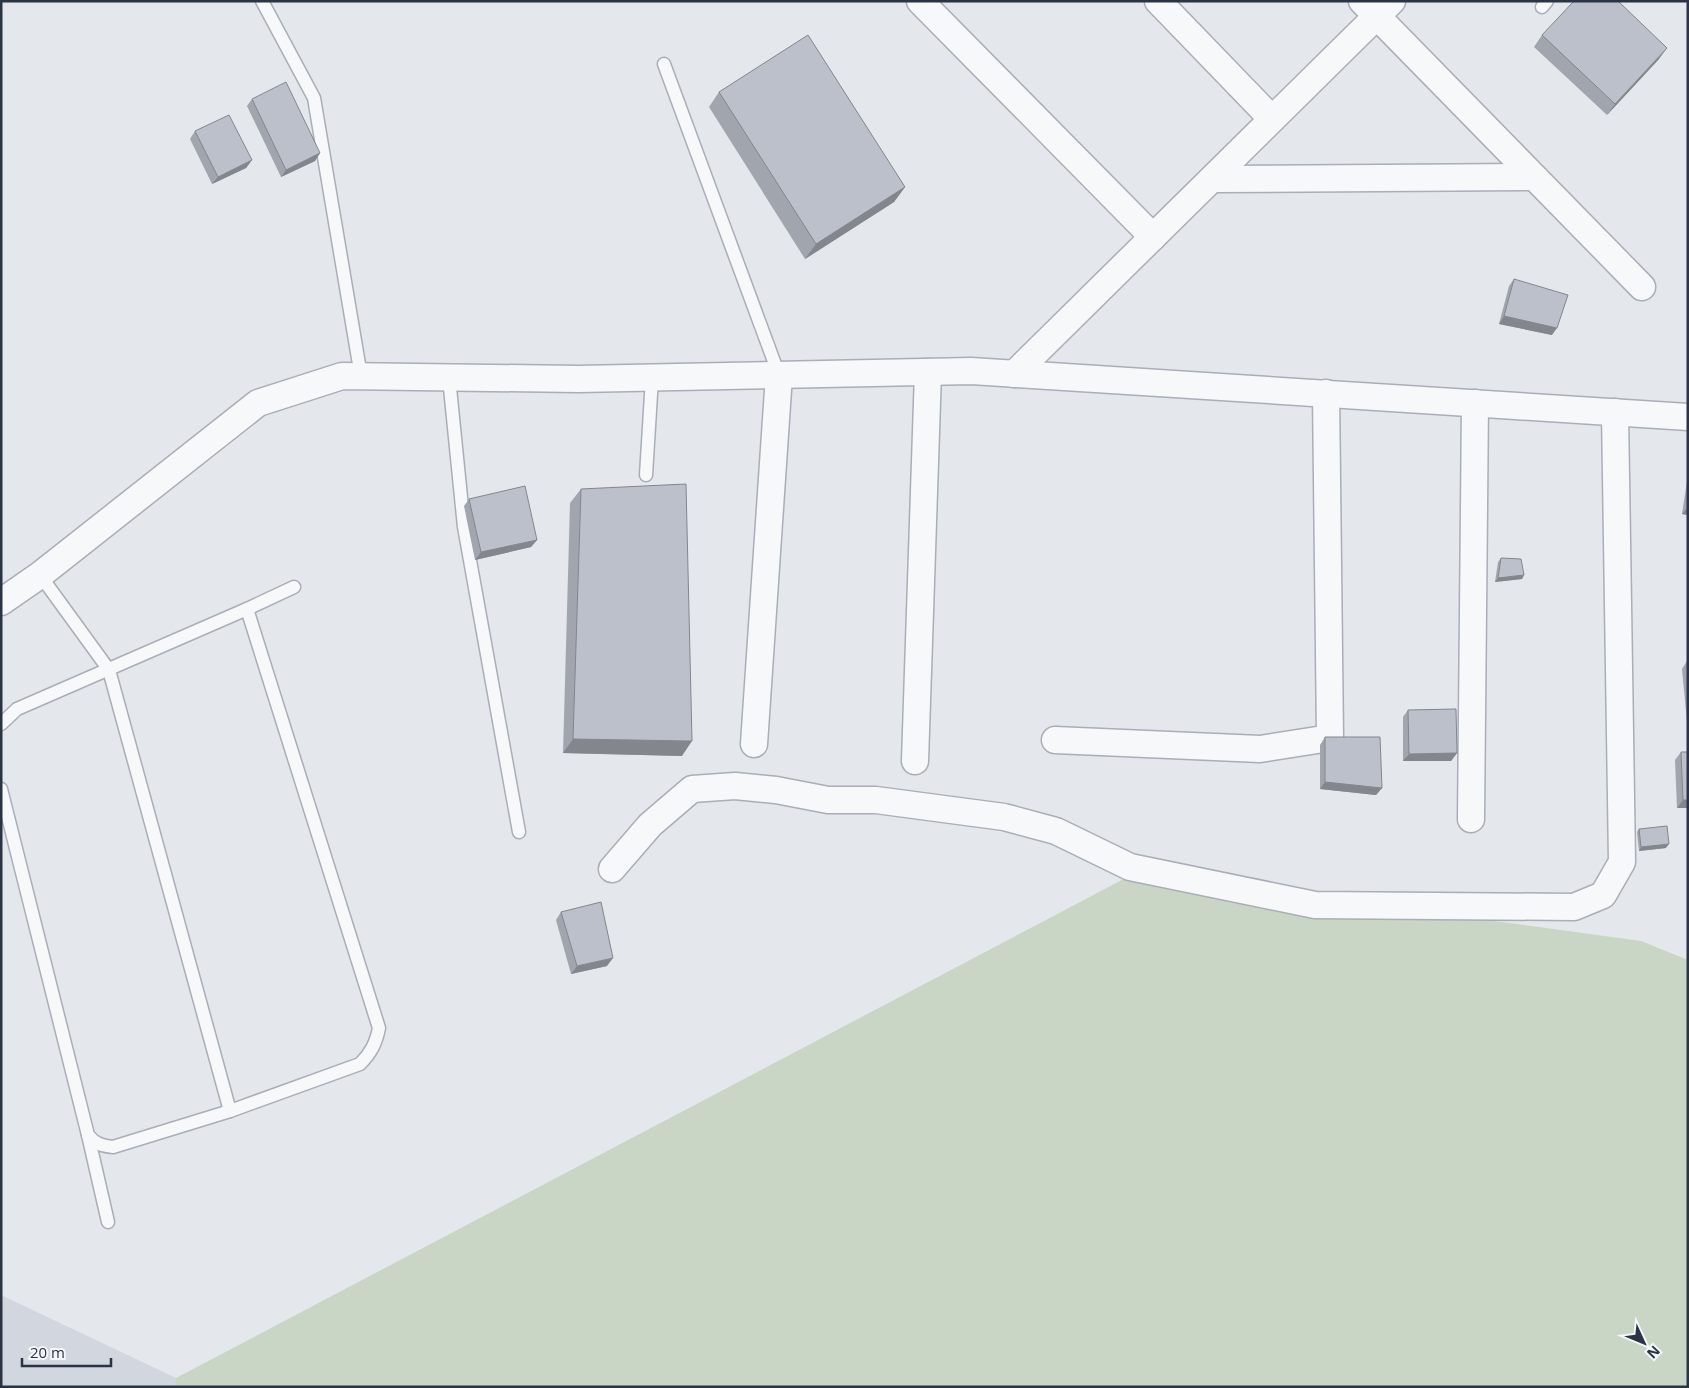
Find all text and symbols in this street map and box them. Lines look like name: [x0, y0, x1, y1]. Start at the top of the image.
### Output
north arrow: [1619, 1318, 1669, 1368]
scale bar: [22, 1336, 111, 1368]
text: 20 m: [30, 1342, 65, 1362]
text: N: [1643, 1342, 1665, 1363]

